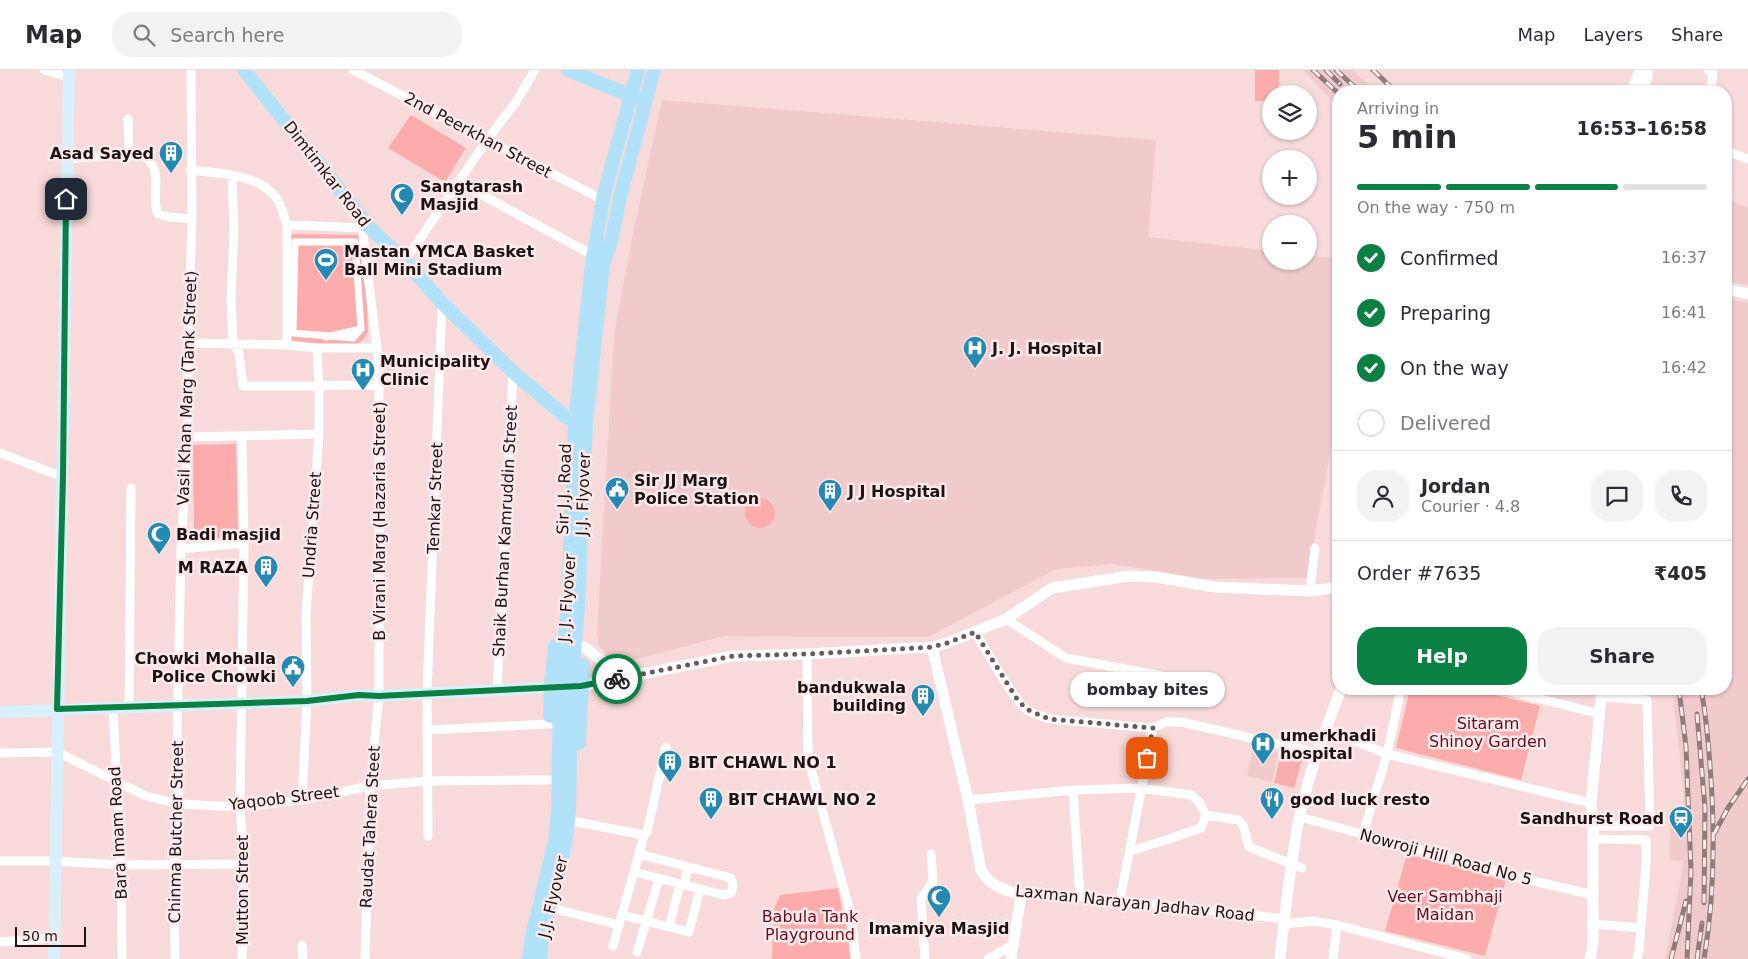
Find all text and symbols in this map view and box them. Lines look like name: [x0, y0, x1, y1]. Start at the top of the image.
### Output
search box: [112, 12, 462, 57]
text: Map: [25, 21, 82, 49]
icon: search: [130, 21, 158, 49]
text: Search here: [170, 24, 284, 46]
text: Map: [1517, 24, 1555, 45]
text: Layers: [1583, 24, 1643, 45]
text: Share: [1671, 24, 1723, 45]
map controls: [1262, 85, 1317, 270]
button: layers: [1262, 85, 1317, 140]
street label: 2nd Peerkhan Street: [401, 88, 555, 182]
text: Arriving in: [1357, 99, 1439, 118]
street label: Dimtimkar Road: [280, 117, 374, 231]
text: 16:53–16:58: [1577, 117, 1707, 139]
text: 5 min: [1357, 118, 1458, 156]
building icon: Asad Sayed: [158, 140, 184, 174]
place label: Asad Sayed: [50, 144, 154, 163]
button: +: [1262, 150, 1317, 205]
place label: Sangtarash Masjid: [420, 177, 523, 214]
pin: [45, 178, 87, 220]
mosque icon: Sangtarash Masjid: [389, 182, 415, 216]
icon: home: [52, 185, 80, 213]
text: On the way · 750 m: [1357, 198, 1515, 217]
button: −: [1262, 215, 1317, 270]
place label: Mastan YMCA Basket Ball Mini Stadium: [344, 242, 534, 279]
icon: check: [1357, 244, 1385, 272]
sports icon: Mastan YMCA Basket Ball Mini Stadium: [313, 247, 339, 281]
text: Confirmed: [1400, 247, 1499, 269]
text: 16:37: [1661, 248, 1707, 267]
street label: Vasil Khan Marg (Tank Street): [173, 270, 201, 506]
icon: check: [1357, 299, 1385, 327]
text: Preparing: [1400, 302, 1491, 324]
text: 16:41: [1661, 303, 1707, 322]
hospital icon: J. J. Hospital: [962, 335, 988, 369]
place label: J. J. Hospital: [991, 339, 1102, 358]
place label: Municipality Clinic: [380, 352, 491, 389]
icon: check: [1357, 354, 1385, 382]
hospital icon: Municipality Clinic: [350, 357, 376, 391]
text: On the way: [1400, 357, 1509, 379]
text: 16:42: [1661, 358, 1707, 377]
street label: B Virani Marg (Hazaria Street): [370, 401, 389, 641]
street label: Shaik Burhan Kamruddin Street: [489, 404, 521, 658]
text: Delivered: [1400, 412, 1491, 434]
street label: Temkar Street: [424, 442, 446, 555]
street label: Sir J.J. Road: [553, 443, 575, 535]
street label: J.J. Flyover: [572, 452, 594, 537]
button: person: [1357, 470, 1409, 522]
button: chat: [1591, 470, 1643, 522]
button: phone: [1655, 470, 1707, 522]
street label: Undria Street: [299, 471, 325, 579]
place label: Sir JJ Marg Police Station: [634, 471, 759, 508]
text: Jordan: [1421, 475, 1490, 497]
public building icon: Sir JJ Marg Police Station: [604, 476, 630, 510]
building icon: J J Hospital: [817, 478, 843, 512]
place label: J J Hospital: [847, 482, 946, 501]
text: Courier · 4.8: [1421, 497, 1520, 516]
mosque icon: Badi masjid: [146, 521, 172, 555]
place label: Badi masjid: [176, 525, 281, 544]
street label: J. J. Flyover: [554, 553, 580, 644]
building icon: M RAZA: [253, 554, 279, 588]
place label: M RAZA: [178, 558, 249, 577]
text: Order #7635: [1357, 562, 1481, 584]
text: ₹405: [1654, 562, 1707, 584]
button: Help: [1357, 627, 1527, 685]
button: Share: [1537, 627, 1707, 685]
place label: Chowki Mohalla Police Chowki: [135, 649, 276, 686]
public building icon: Chowki Mohalla Police Chowki: [280, 654, 306, 688]
courier: [592, 654, 642, 704]
icon: bike: [603, 665, 631, 693]
callout: bombay bites: [1070, 673, 1224, 708]
place label: bandukwala building: [797, 678, 906, 715]
text: bombay bites: [1087, 680, 1208, 699]
building icon: bandukwala building: [910, 683, 936, 717]
park label: Sitaram Shinoy Garden: [1429, 714, 1547, 751]
place label: umerkhadi hospital: [1280, 726, 1377, 763]
hospital icon: umerkhadi hospital: [1250, 731, 1276, 765]
pin: [1126, 737, 1168, 779]
street label: Chinma Butcher Street: [165, 740, 187, 924]
icon: bag: [1133, 744, 1161, 772]
street label: Raudat Tahera Steet: [356, 745, 384, 909]
building icon: BIT CHAWL NO 1: [657, 749, 683, 783]
place label: BIT CHAWL NO 1: [688, 753, 837, 772]
street label: Bara Imam Road: [105, 766, 131, 900]
street label: Yaqoob Street: [227, 782, 340, 814]
building icon: BIT CHAWL NO 2: [698, 786, 724, 820]
restaurant icon: good luck resto: [1259, 786, 1285, 820]
place label: BIT CHAWL NO 2: [728, 790, 877, 809]
place label: good luck resto: [1290, 790, 1430, 809]
station icon: Sandhurst Road: [1668, 805, 1694, 839]
place label: Sandhurst Road: [1520, 809, 1664, 828]
street label: Nowroji Hill Road No 5: [1358, 825, 1534, 889]
street label: Mutton Street: [233, 835, 252, 945]
street label: J.J. Flyover: [534, 854, 572, 941]
street label: Laxman Narayan Jadhav Road: [1014, 881, 1256, 925]
mosque icon: Imamiya Masjid: [926, 884, 952, 918]
park label: Veer Sambhaji Maidan: [1387, 887, 1503, 924]
park label: Babula Tank Playground: [762, 907, 859, 944]
place label: Imamiya Masjid: [868, 919, 1010, 938]
scale bar: [15, 924, 86, 947]
text: 50 m: [22, 928, 58, 944]

